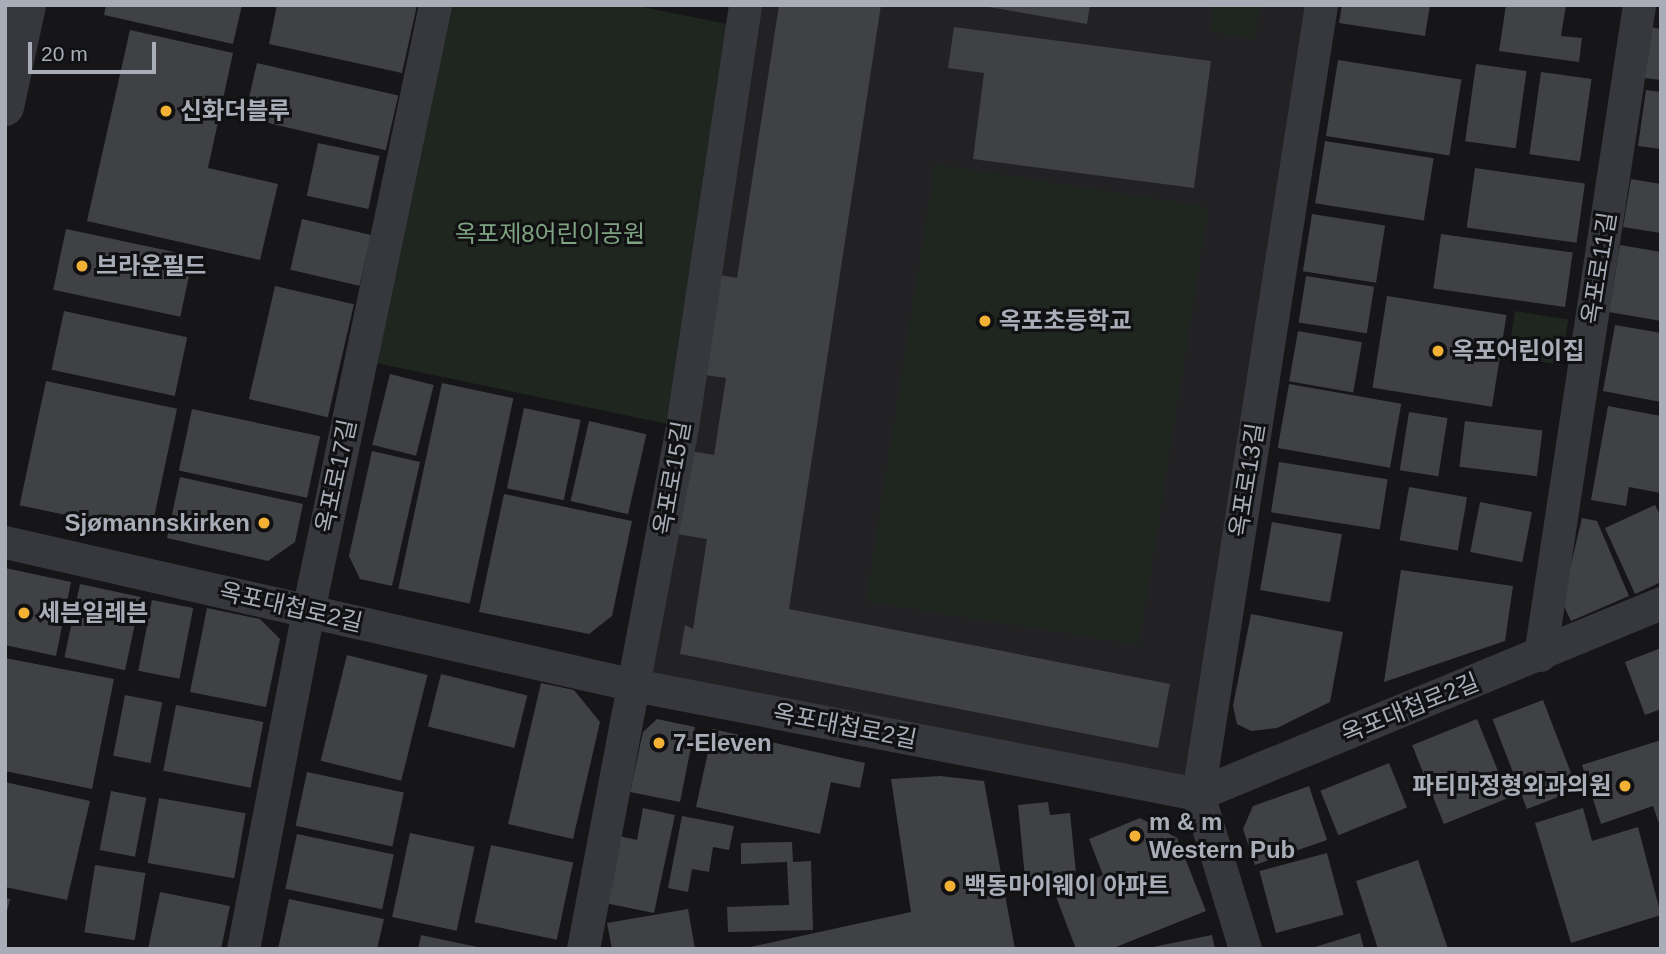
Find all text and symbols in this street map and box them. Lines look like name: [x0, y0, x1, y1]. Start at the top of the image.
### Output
scale bar: [32, 28, 159, 72]
text: 20 m: [41, 42, 88, 65]
place label: 신화더블루: [180, 97, 290, 125]
marker: 신화더블루: [158, 103, 174, 119]
street label: 옥포로11길: [1576, 210, 1622, 326]
park label: 옥포제8어린이공원: [455, 220, 645, 248]
place label: 브라운필드: [96, 252, 206, 280]
marker: 브라운필드: [74, 258, 90, 274]
place label: 옥포초등학교: [999, 307, 1131, 335]
marker: 옥포초등학교: [977, 313, 993, 329]
place label: 옥포어린이집: [1452, 337, 1584, 365]
marker: 옥포어린이집: [1430, 343, 1446, 359]
street label: 옥포로17길: [310, 417, 362, 535]
street label: 옥포로15길: [648, 419, 696, 537]
street label: 옥포로13길: [1224, 421, 1270, 539]
place label: Sjømannskirken: [65, 509, 250, 537]
marker: Sjømannskirken: [256, 515, 272, 531]
street label: 옥포대첩로2길: [217, 577, 365, 637]
place label: 세븐일레븐: [38, 599, 148, 627]
marker: 세븐일레븐: [16, 605, 32, 621]
street label: 옥포대첩로2길: [1337, 667, 1483, 749]
street label: 옥포대첩로2길: [771, 698, 919, 754]
place label: 7-Eleven: [673, 729, 772, 757]
marker: 7-Eleven: [651, 735, 667, 751]
place label: 파티마정형외과의원: [1412, 772, 1611, 800]
marker: 파티마정형외과의원: [1617, 778, 1633, 794]
place label: m & m Western Pub: [1149, 808, 1295, 864]
marker: m & m Western Pub: [1127, 828, 1143, 844]
place label: 백동마이웨이 아파트: [964, 872, 1169, 900]
marker: 백동마이웨이 아파트: [942, 878, 958, 894]

